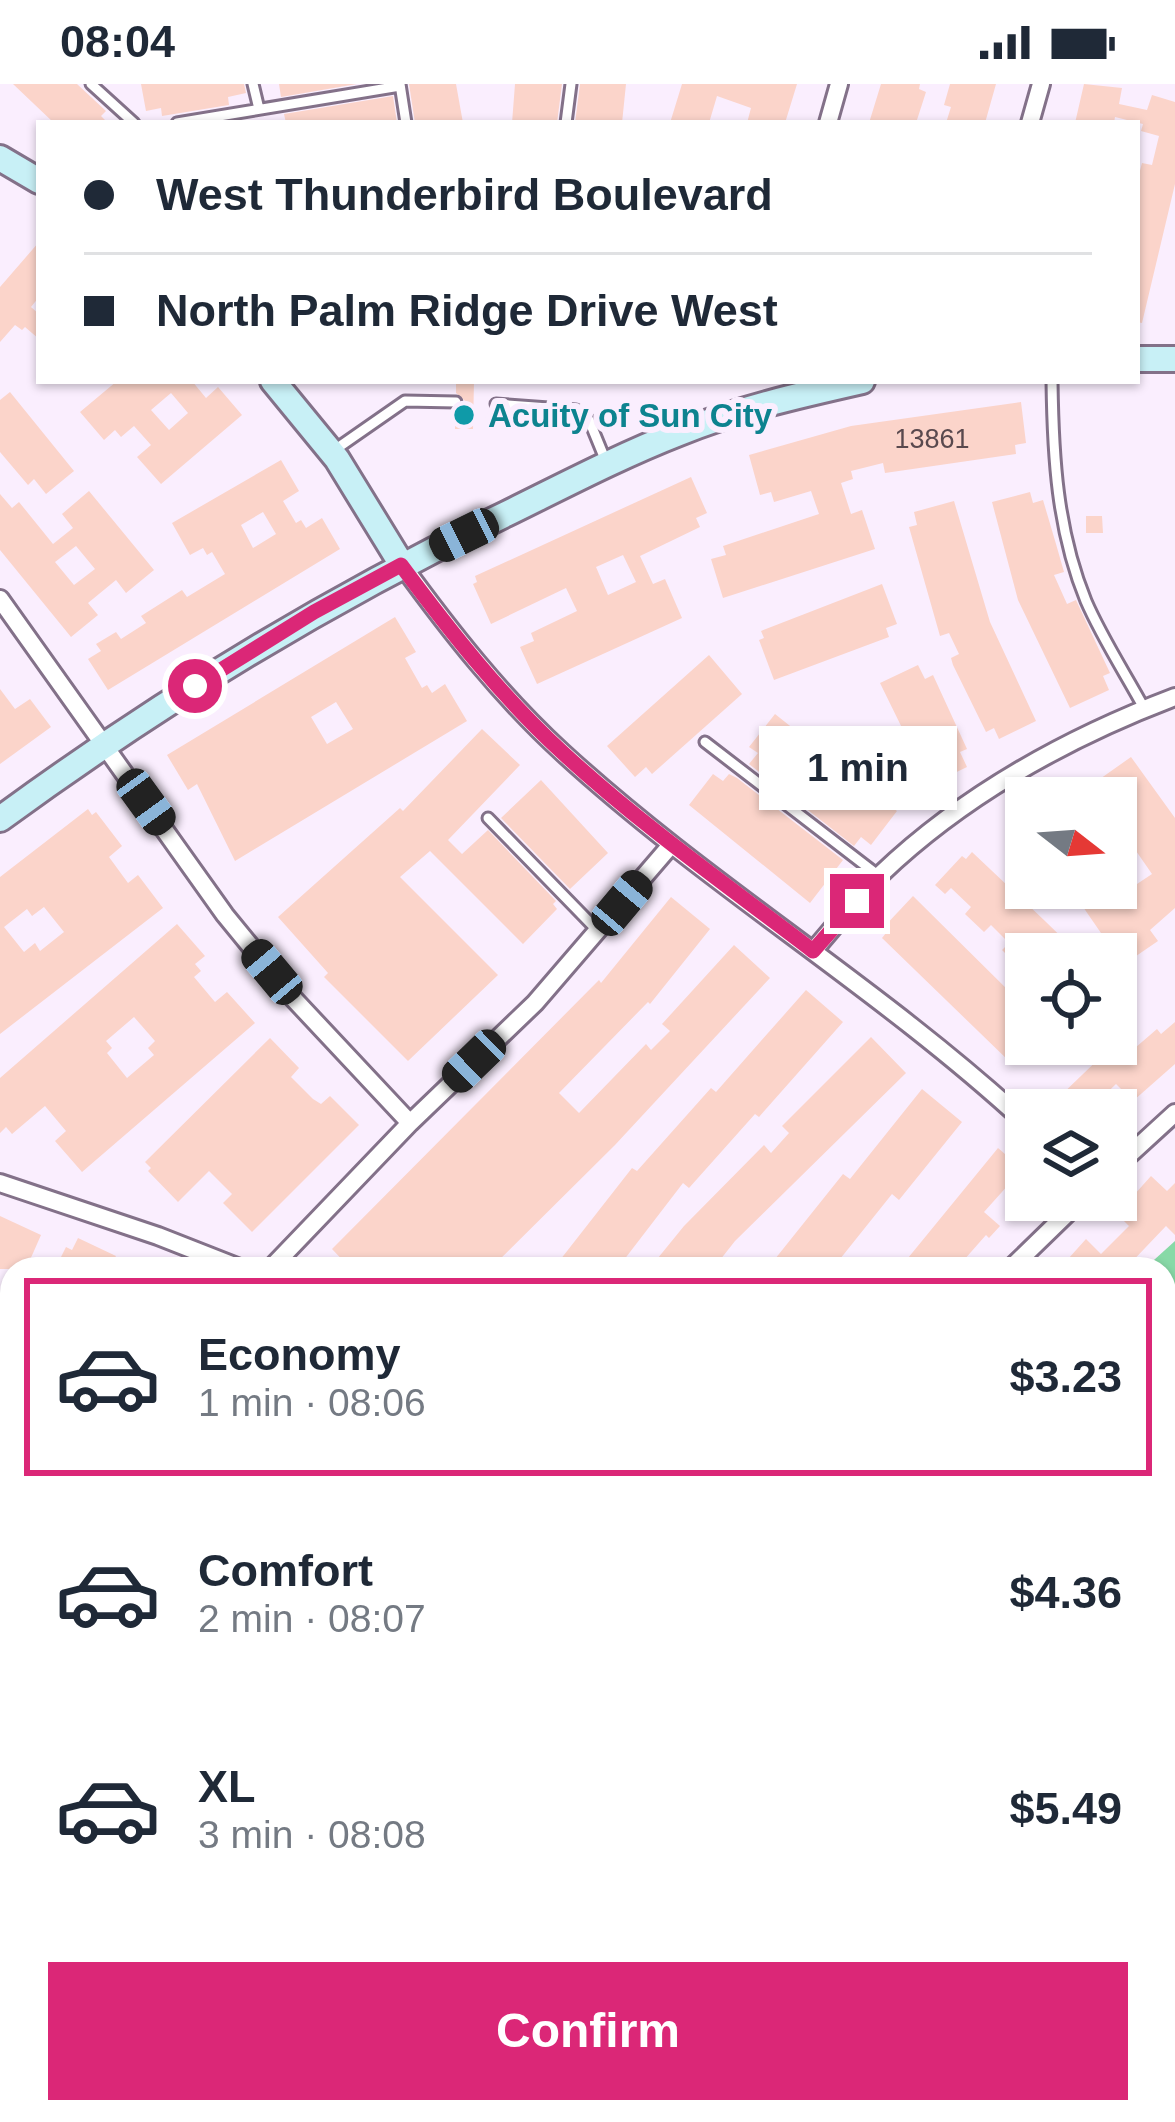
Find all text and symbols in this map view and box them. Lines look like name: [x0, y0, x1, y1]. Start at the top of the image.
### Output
text: 08:04: [60, 16, 175, 67]
text: West Thunderbird Boulevard: [156, 169, 773, 220]
text: North Palm Ridge Drive West: [156, 285, 778, 336]
place label: Acuity of Sun City: [488, 397, 773, 434]
marker: Acuity of Sun City: [451, 402, 477, 428]
house number: 13861: [894, 424, 970, 454]
car: [424, 503, 504, 567]
route start: [168, 659, 222, 713]
callout: 1 min: [758, 727, 956, 811]
text: 1 min: [807, 746, 909, 789]
car: [110, 762, 182, 842]
north arrow: [1005, 777, 1137, 909]
map controls: [1005, 777, 1137, 1221]
car: [585, 864, 659, 942]
route end: [830, 874, 884, 928]
car: [235, 933, 309, 1011]
button: locate: [1005, 933, 1137, 1065]
car: [436, 1023, 512, 1099]
button: layers: [1005, 1089, 1137, 1221]
icon: car: [54, 1323, 162, 1431]
text: Economy: [198, 1329, 401, 1380]
text: $3.23: [1009, 1351, 1122, 1402]
text: 1 min · 08:06: [198, 1381, 426, 1424]
icon: car: [54, 1539, 162, 1647]
text: Comfort: [198, 1545, 373, 1596]
text: $4.36: [1009, 1567, 1122, 1618]
text: 2 min · 08:07: [198, 1597, 426, 1640]
icon: car: [54, 1755, 162, 1863]
text: XL: [198, 1761, 256, 1812]
text: $5.49: [1009, 1783, 1122, 1834]
text: 3 min · 08:08: [198, 1813, 426, 1856]
button: Confirm: [48, 1962, 1128, 2100]

